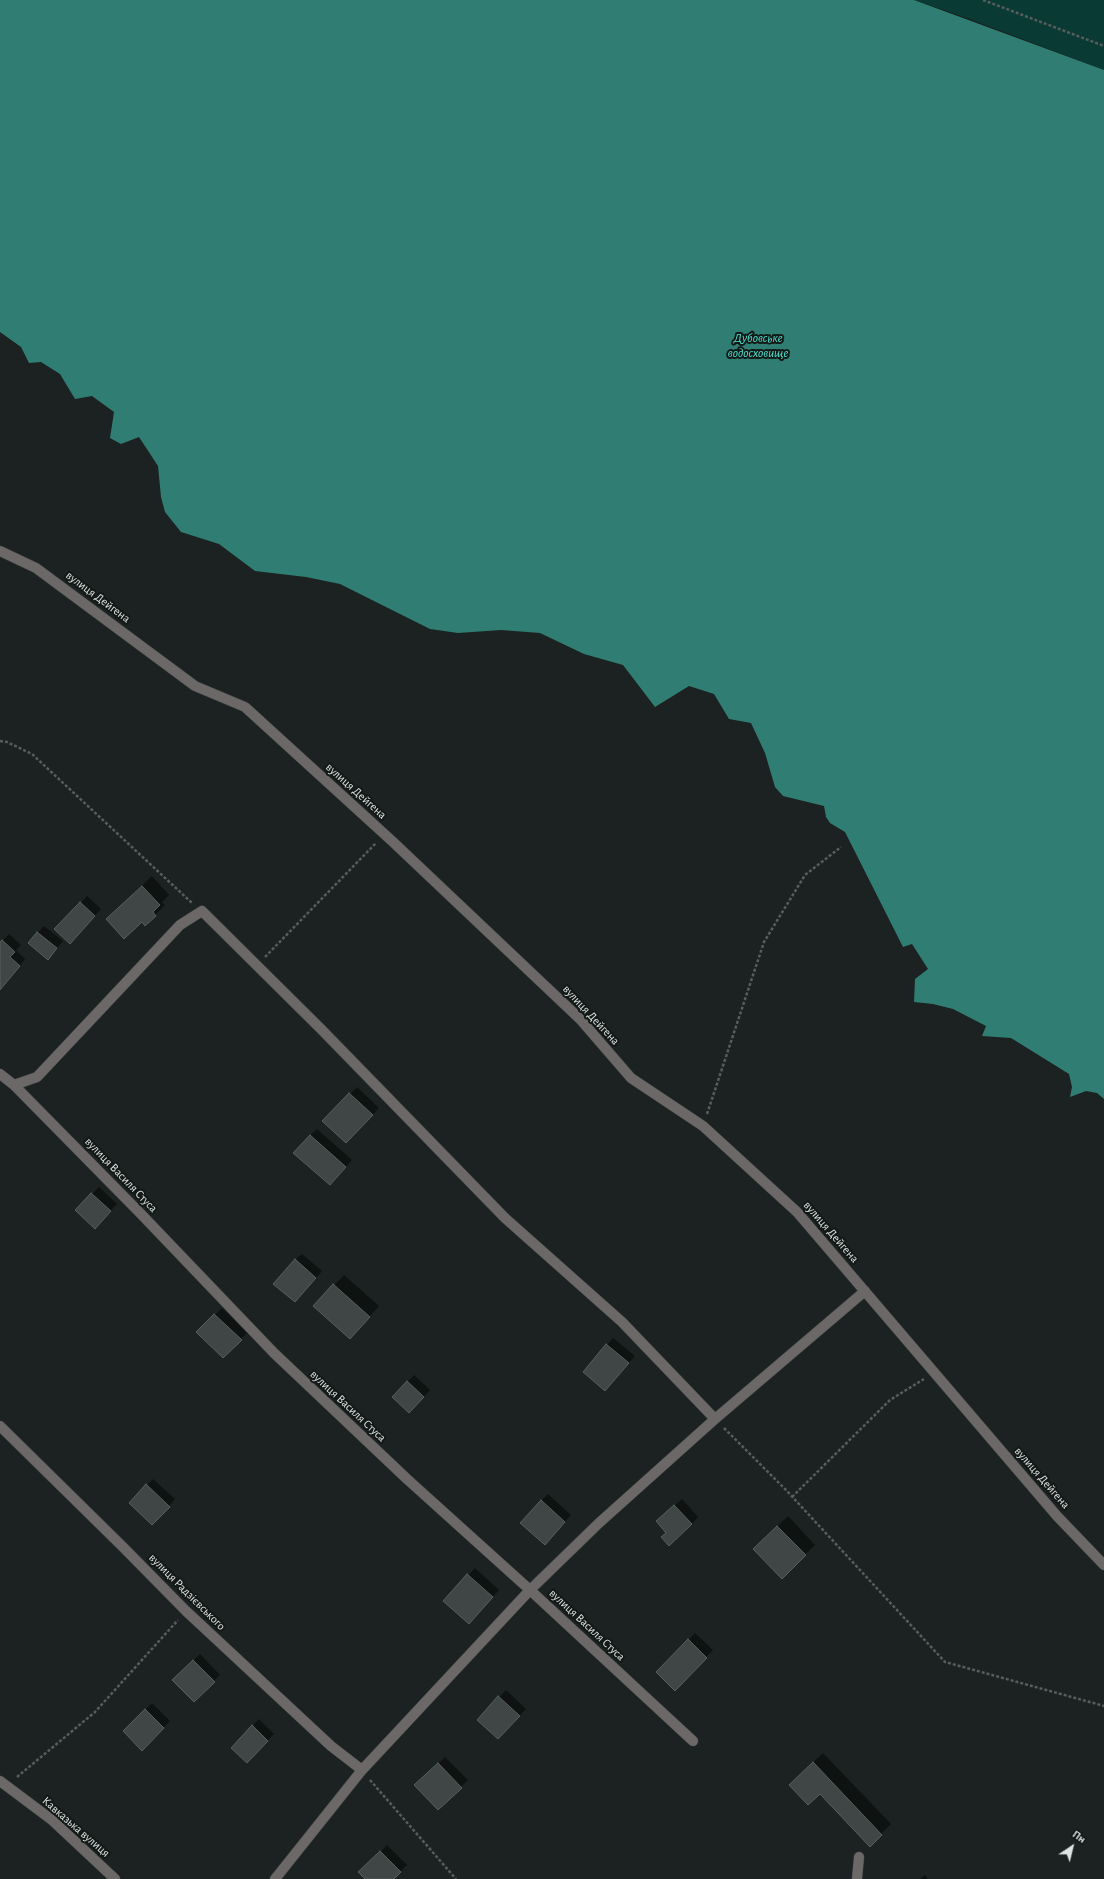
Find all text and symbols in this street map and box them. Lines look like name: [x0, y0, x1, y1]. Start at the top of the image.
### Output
water label: Дубовське водосховище: [728, 330, 788, 361]
street label: вулиця Дейгена: [63, 568, 133, 626]
street label: вулиця Дейгена: [323, 760, 389, 822]
street label: вулиця Дейгена: [560, 982, 622, 1048]
street label: вулиця Василя Стуса: [82, 1135, 160, 1215]
street label: вулиця Дейгена: [800, 1198, 862, 1266]
street label: вулиця Василя Стуса: [307, 1367, 389, 1445]
street label: вулиця Дейгена: [1011, 1444, 1073, 1512]
street label: вулиця Радзієвського: [146, 1551, 228, 1633]
street label: вулиця Василя Стуса: [546, 1586, 628, 1664]
street label: Кавказька вулиця: [39, 1794, 113, 1860]
north arrow: [1052, 1827, 1092, 1867]
text: Пн: [1071, 1828, 1088, 1845]

